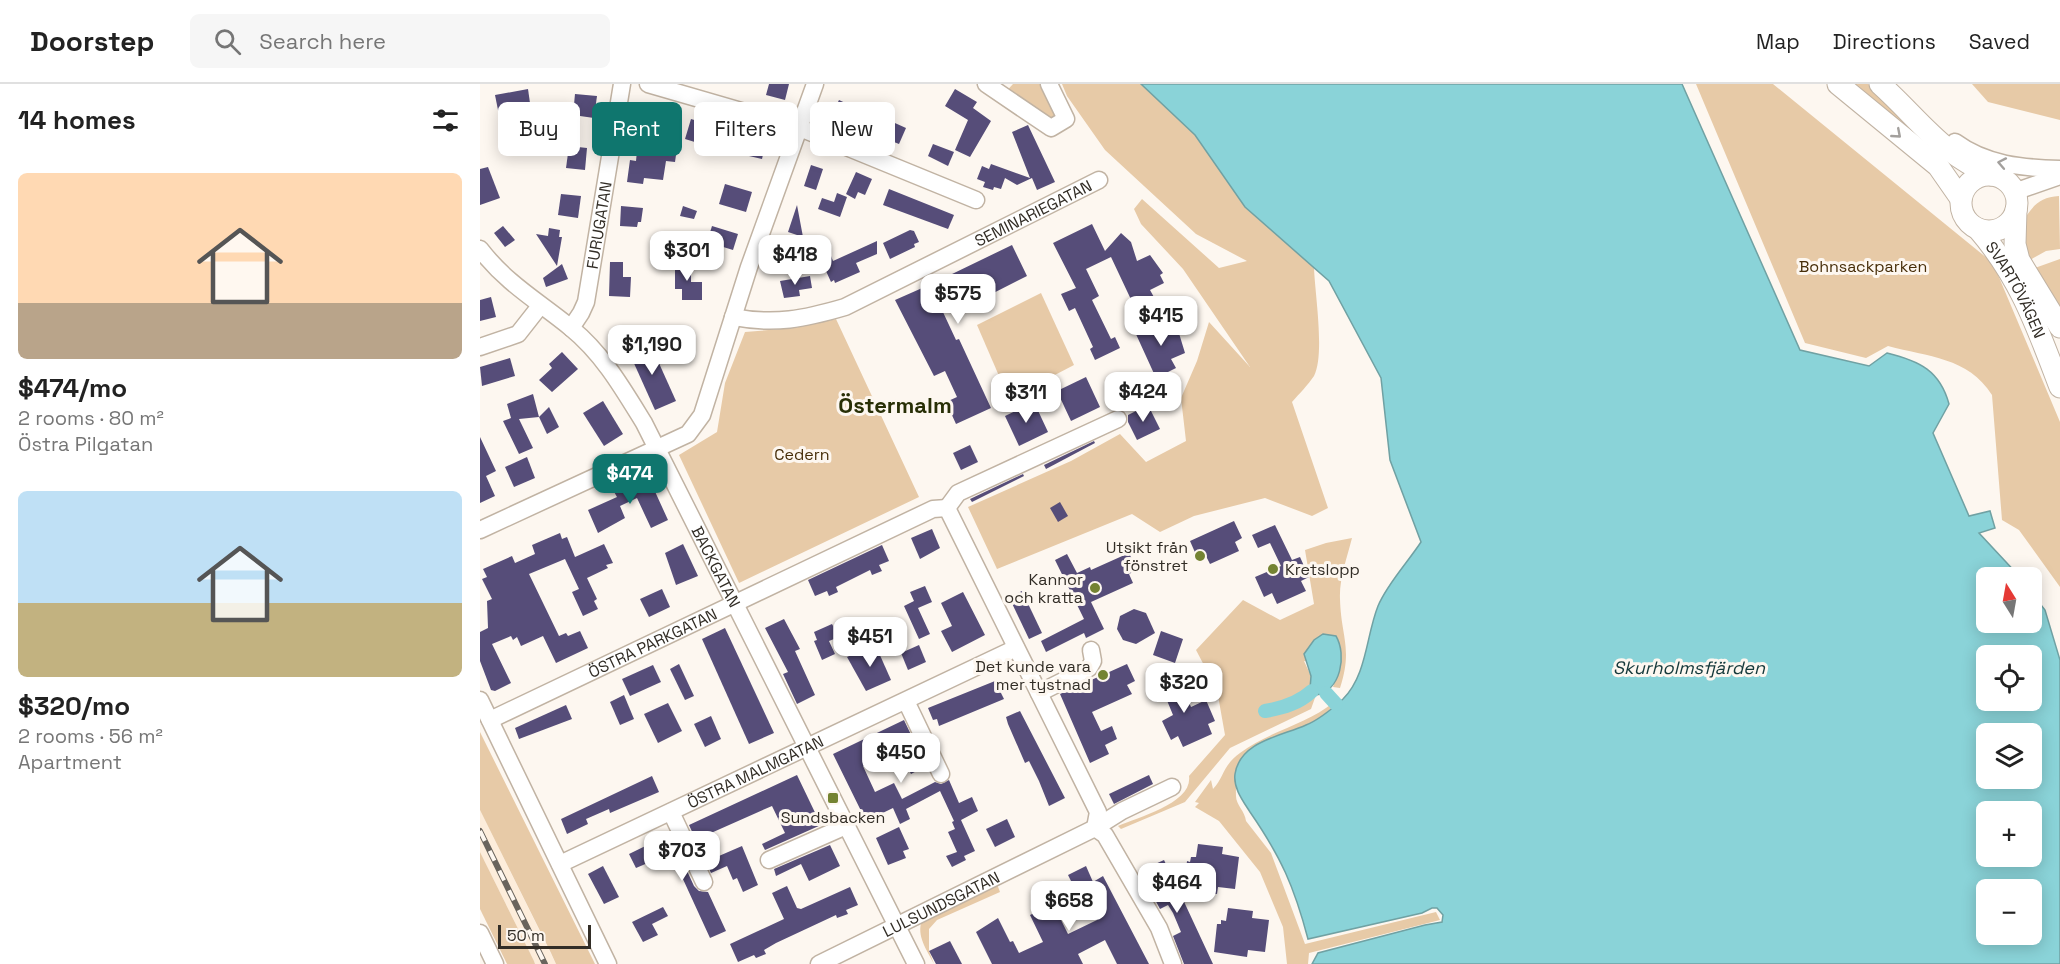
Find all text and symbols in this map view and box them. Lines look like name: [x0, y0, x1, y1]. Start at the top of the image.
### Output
search box: [190, 14, 610, 68]
text: Doorstep: [30, 23, 154, 59]
icon: search: [211, 25, 244, 58]
text: Search here: [259, 27, 386, 55]
text: Map: [1756, 28, 1800, 55]
text: Directions: [1833, 28, 1936, 55]
text: Saved: [1969, 28, 2030, 55]
chip: Buy: [498, 102, 580, 156]
chip: Rent: [592, 102, 682, 156]
chip: Filters: [694, 102, 798, 156]
chip: New: [810, 102, 895, 156]
text: 14 homes: [18, 103, 136, 137]
icon: filters: [429, 104, 462, 137]
one-way arrow: [1890, 127, 1901, 138]
one-way arrow: [1997, 157, 2007, 170]
street label: SEMINARIEGATAN: [971, 175, 1095, 251]
street label: FURUGATAN: [581, 180, 616, 270]
icon: home: [186, 212, 294, 320]
pin: $301: [651, 231, 723, 282]
pin: $418: [759, 235, 831, 286]
text: $301: [664, 237, 710, 263]
street label: SVARTÖVÄGEN: [1981, 237, 2050, 341]
text: $418: [772, 241, 818, 267]
park label: Bohnsackparken: [1799, 256, 1927, 277]
pin: $575: [922, 274, 994, 325]
text: $575: [935, 280, 981, 306]
pin: $415: [1125, 296, 1197, 347]
text: $415: [1138, 302, 1184, 328]
pin: $1,190: [603, 325, 701, 376]
text: $1,190: [622, 331, 682, 357]
text: $474/mo: [18, 371, 127, 405]
pin: $424: [1107, 372, 1179, 423]
pin: $311: [990, 373, 1062, 424]
text: $424: [1118, 378, 1168, 404]
text: $311: [1005, 379, 1047, 405]
district label: Östermalm: [838, 391, 952, 419]
text: 2 rooms · 80 m²: [18, 405, 164, 431]
text: Östra Pilgatan: [18, 431, 153, 457]
park label: Cedern: [774, 444, 830, 465]
pin: $474: [594, 454, 666, 505]
text: $474: [607, 460, 653, 486]
street label: BACKGATAN: [687, 522, 745, 611]
icon: home: [186, 530, 294, 638]
place label: Utsikt från fönstret: [1106, 537, 1188, 576]
marker: Utsikt från fönstret: [1193, 549, 1207, 563]
place label: Kretslopp: [1285, 559, 1360, 580]
marker: Kretslopp: [1266, 562, 1280, 576]
north arrow: [1976, 567, 2042, 633]
map controls: [1976, 567, 2042, 945]
place label: Kannor och kratta: [1004, 569, 1083, 608]
marker: Kannor och kratta: [1088, 581, 1102, 595]
street label: ÖSTRA PARKGATAN: [585, 603, 720, 682]
pin: $451: [834, 617, 906, 668]
text: $451: [847, 623, 893, 649]
button: locate: [1976, 645, 2042, 711]
place label: Det kunde vara mer tystnad: [975, 656, 1091, 695]
water label: Skurholmsfjärden: [1613, 656, 1766, 679]
pin: $320: [1148, 663, 1220, 714]
marker: Det kunde vara mer tystnad: [1096, 668, 1110, 682]
text: $320: [1159, 669, 1209, 695]
text: $320/mo: [18, 689, 130, 723]
text: 2 rooms · 56 m²: [18, 723, 163, 749]
button: layers: [1976, 723, 2042, 789]
street label: ÖSTRA MALMGATAN: [684, 730, 827, 813]
pin: $450: [865, 733, 937, 784]
text: $450: [876, 739, 926, 765]
text: Apartment: [18, 749, 122, 775]
marker: Sundsbacken: [826, 791, 840, 805]
button: +: [1976, 801, 2042, 867]
place label: Sundsbacken: [781, 807, 885, 828]
pin: $703: [646, 831, 718, 882]
text: $703: [658, 837, 706, 863]
pin: $464: [1141, 863, 1213, 914]
street label: LULSUNDSGATAN: [879, 866, 1003, 942]
text: $464: [1152, 869, 1202, 895]
button: −: [1976, 879, 2042, 945]
pin: $658: [1033, 881, 1105, 932]
text: $658: [1045, 887, 1093, 913]
scale bar: [498, 922, 591, 950]
text: 50 m: [507, 925, 545, 946]

